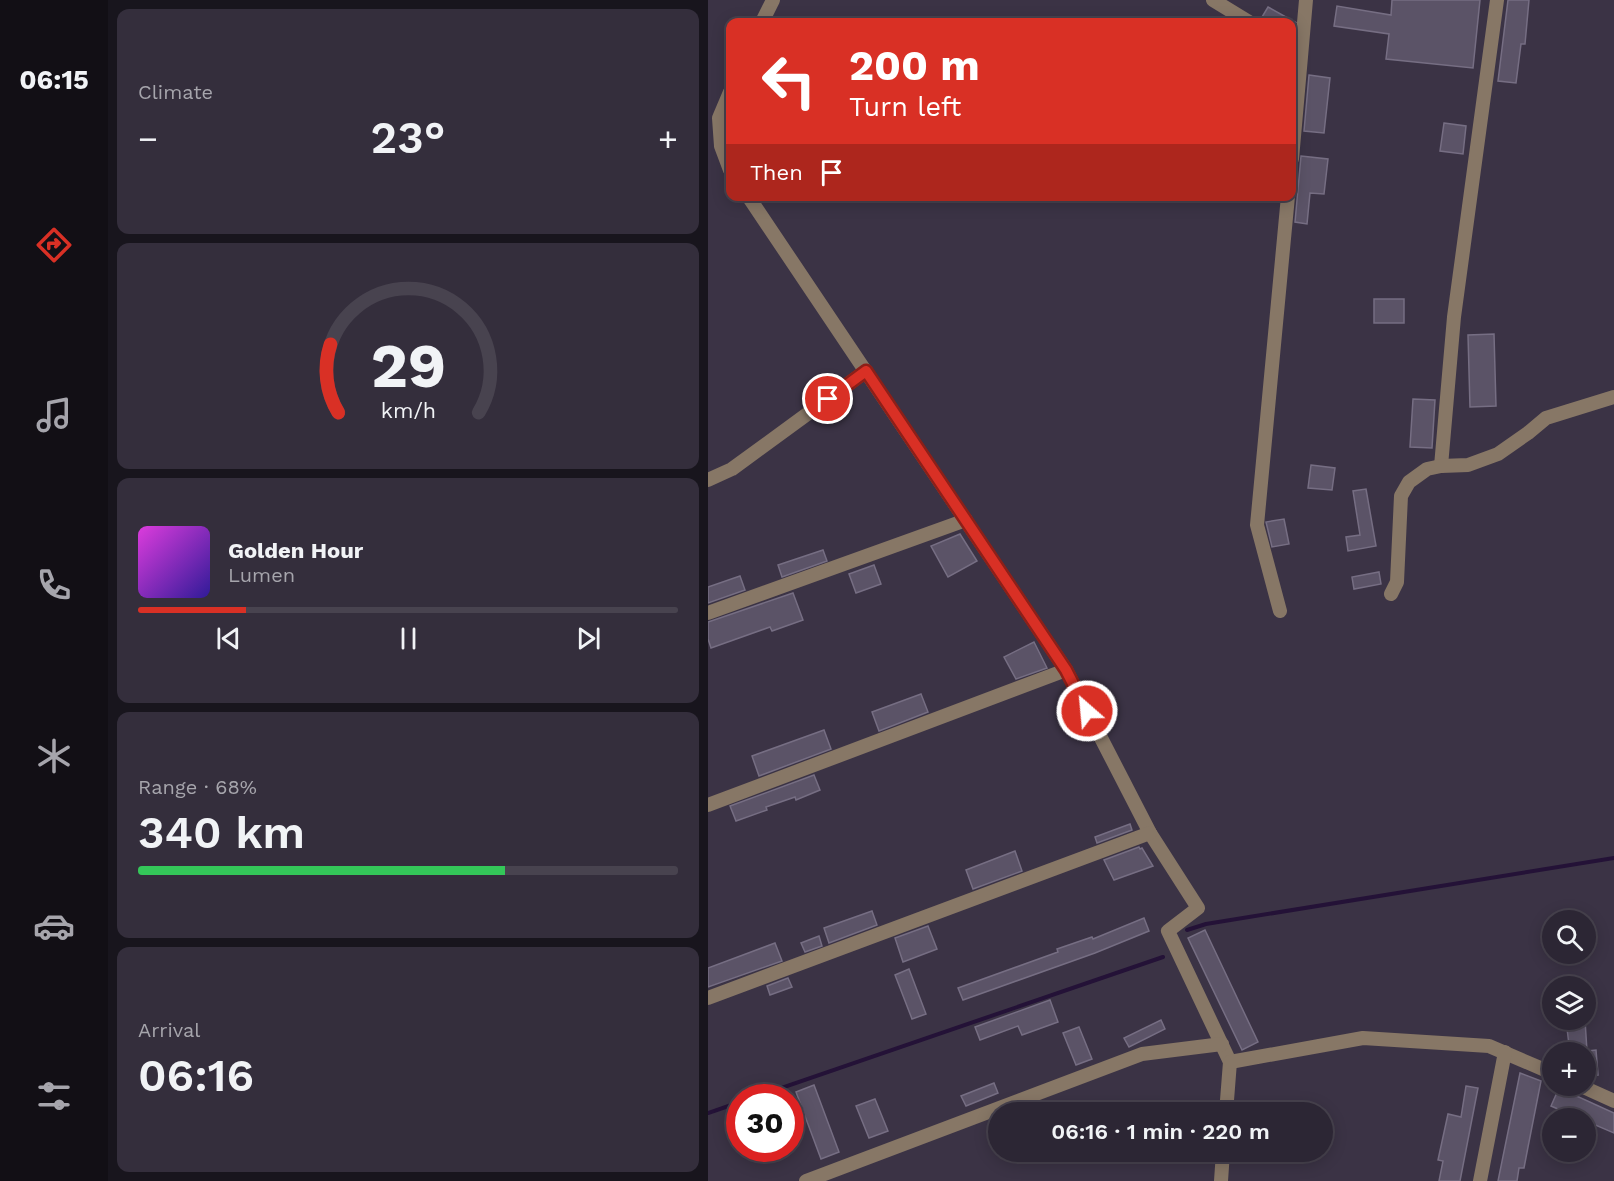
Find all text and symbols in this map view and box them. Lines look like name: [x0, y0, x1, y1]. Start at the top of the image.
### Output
text: 200 m: [849, 41, 980, 90]
icon: left: [750, 42, 828, 120]
text: 06:15: [19, 64, 89, 96]
text: Climate: [138, 80, 213, 104]
text: Turn left: [849, 91, 961, 123]
text: 23°: [371, 111, 445, 164]
text: −: [138, 119, 158, 158]
text: +: [658, 119, 678, 158]
icon: arrive: [815, 156, 848, 189]
text: Then: [750, 160, 803, 185]
icon: directions: [33, 224, 75, 266]
text: 29: [370, 329, 446, 402]
pin: [802, 373, 853, 424]
icon: arrive: [811, 382, 844, 415]
icon: music: [33, 394, 75, 436]
text: km/h: [380, 399, 436, 424]
text: Golden Hour: [228, 538, 363, 563]
text: Lumen: [228, 563, 295, 587]
icon: phone: [33, 564, 75, 606]
icon: previous: [212, 622, 245, 655]
icon: pause: [392, 622, 425, 655]
icon: next: [572, 622, 605, 655]
position arrow: [1055, 679, 1119, 743]
icon: climate: [33, 735, 75, 777]
text: Range · 68%: [138, 775, 257, 799]
text: 340 km: [138, 806, 305, 859]
icon: car: [33, 905, 75, 947]
map controls: [1542, 910, 1596, 1162]
button: search: [1542, 910, 1596, 964]
button: layers: [1542, 976, 1596, 1030]
text: Arrival: [138, 1018, 200, 1042]
button: +: [1542, 1042, 1596, 1096]
text: 06:16: [138, 1049, 254, 1102]
icon: filters: [33, 1075, 75, 1117]
speed limit sign: 30: [726, 1084, 804, 1162]
button: −: [1542, 1108, 1596, 1162]
text: 06:16 · 1 min · 220 m: [1051, 1119, 1270, 1144]

